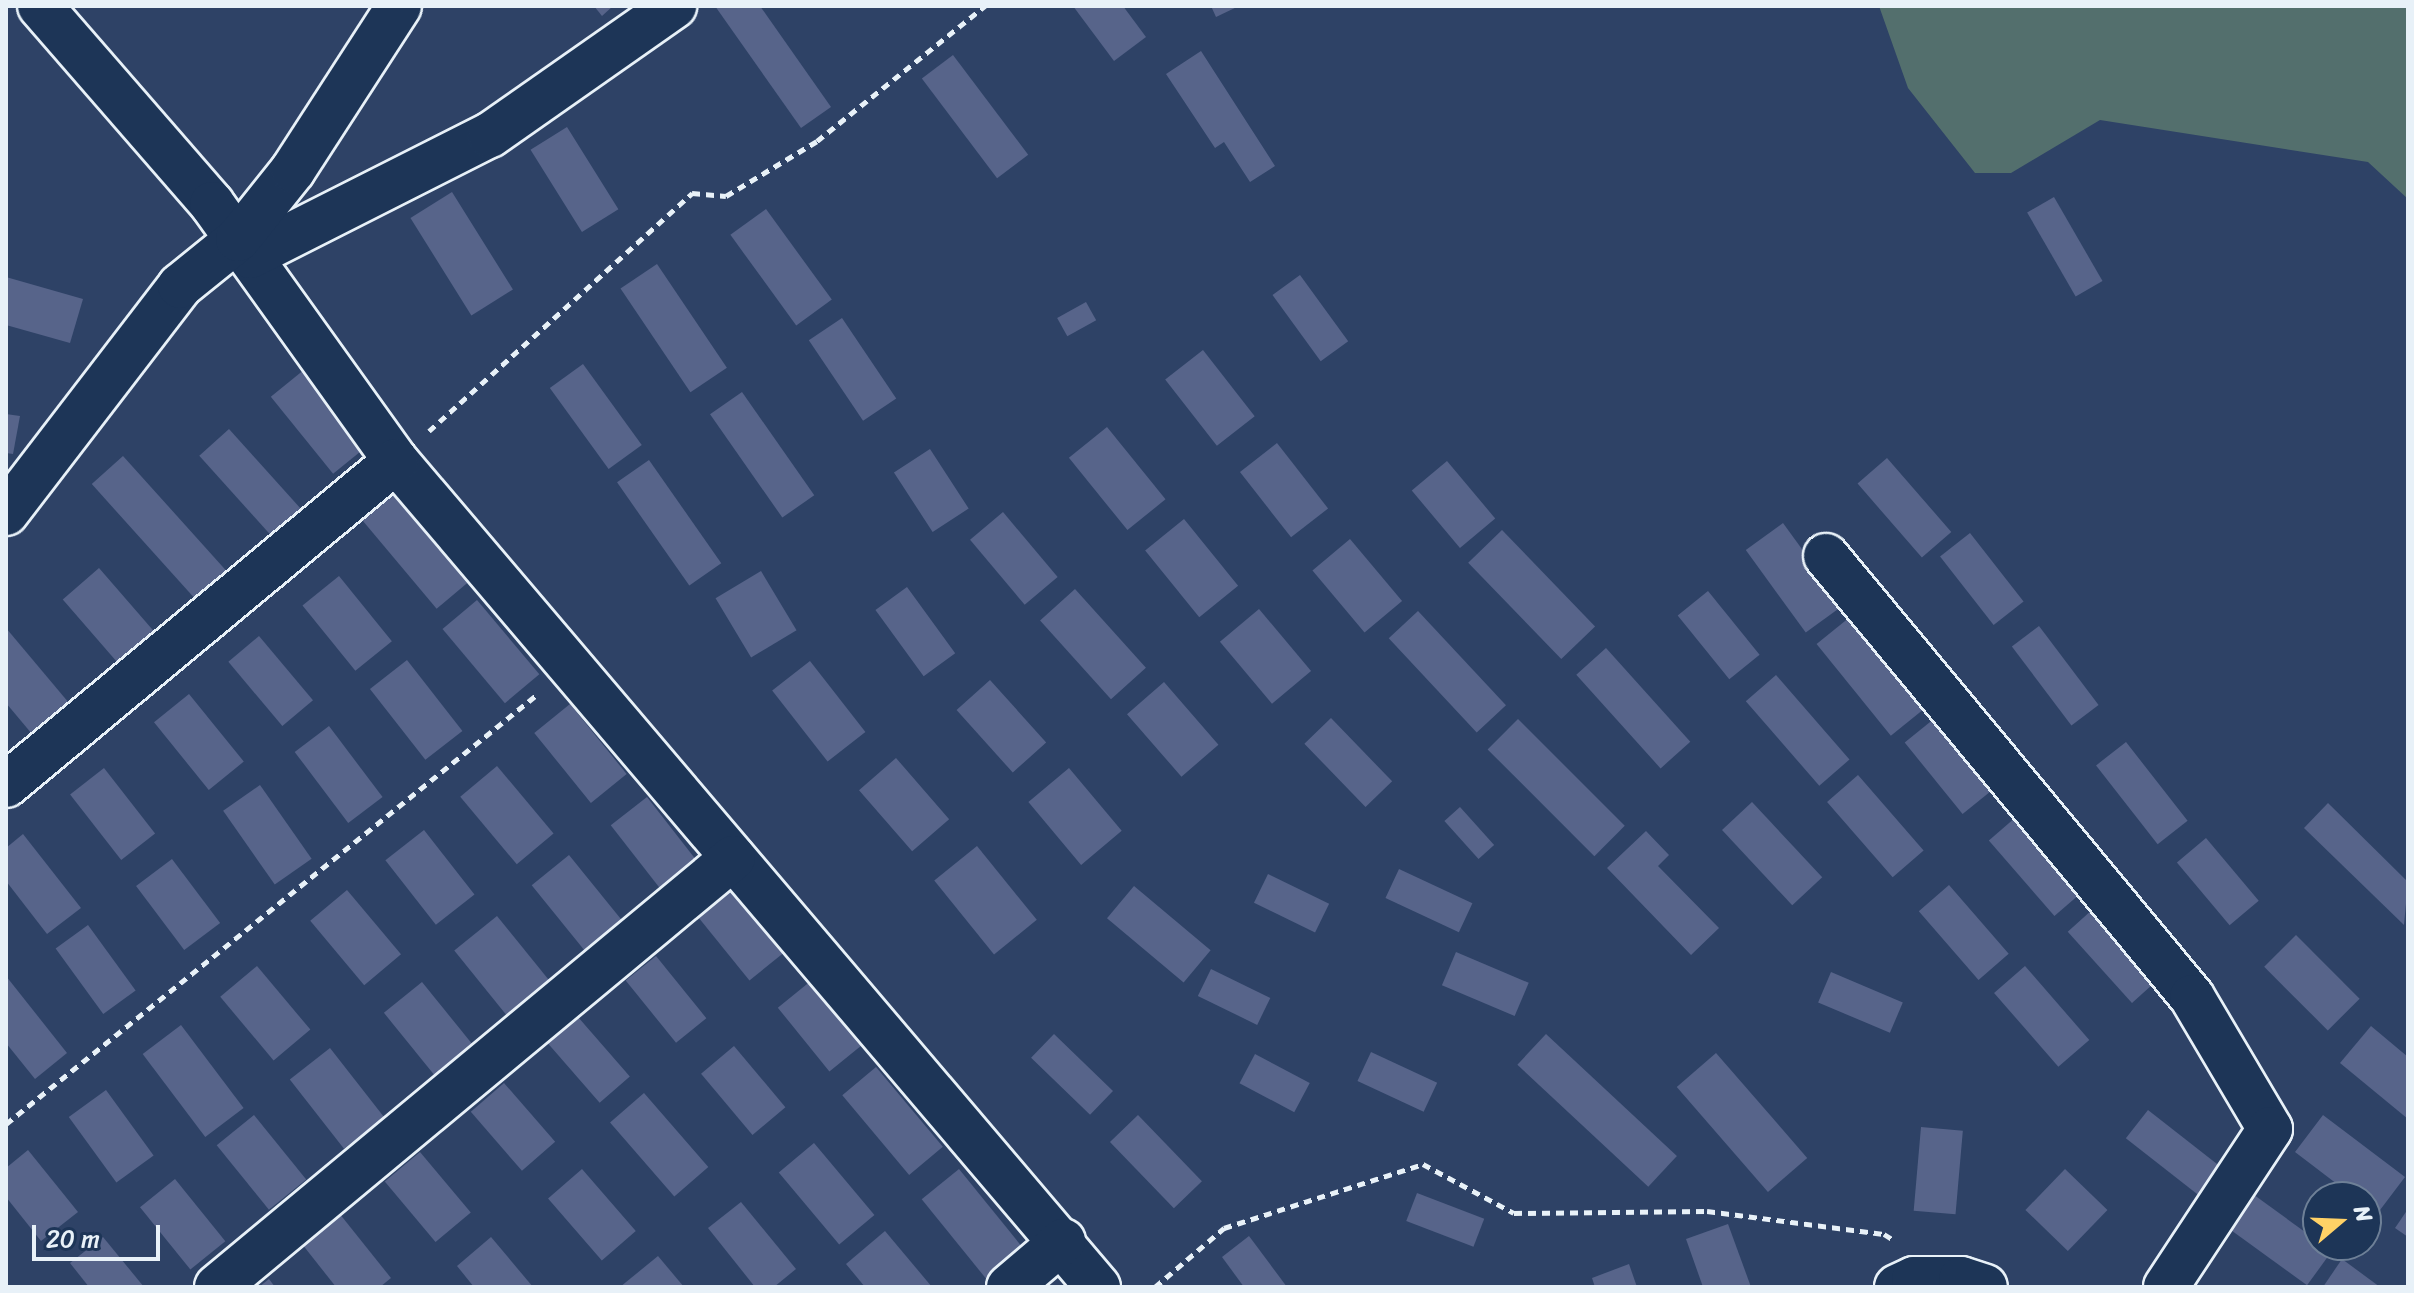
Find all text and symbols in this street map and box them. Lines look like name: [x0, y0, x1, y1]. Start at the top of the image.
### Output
north arrow: [2302, 1181, 2382, 1261]
text: N: [2342, 1200, 2384, 1227]
scale bar: [36, 1209, 164, 1259]
text: 20 m: [46, 1218, 100, 1260]

